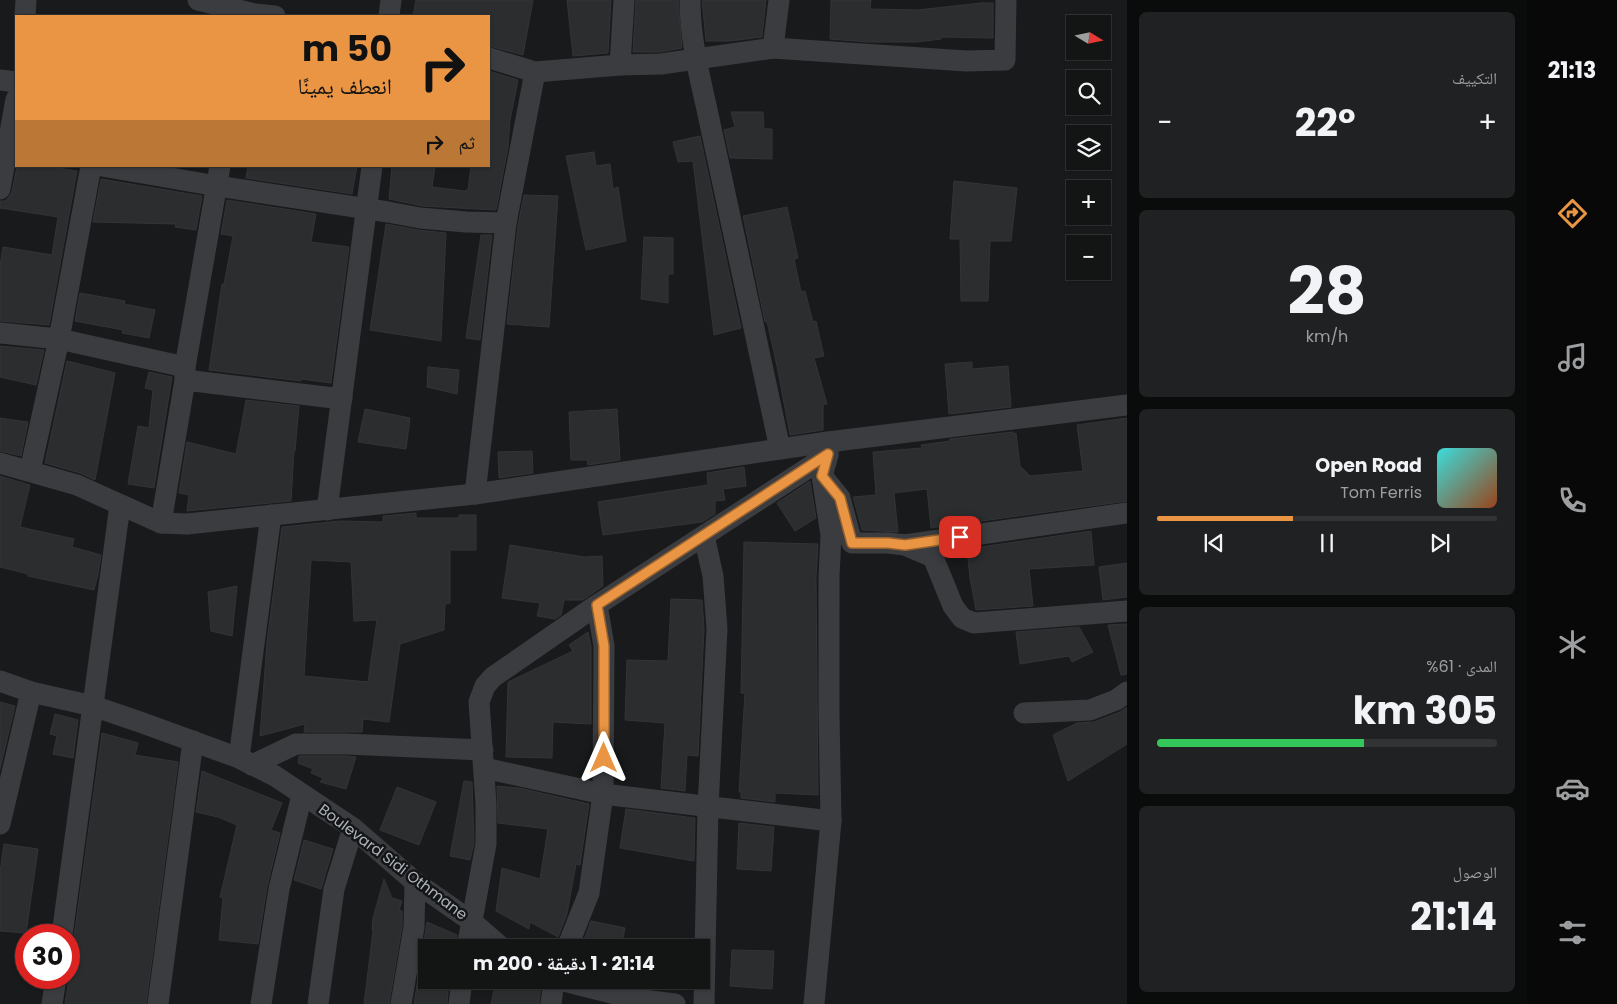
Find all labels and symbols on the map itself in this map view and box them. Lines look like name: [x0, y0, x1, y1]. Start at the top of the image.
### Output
north arrow: [1066, 15, 1111, 60]
pin: [939, 516, 981, 558]
position arrow: [577, 731, 629, 783]
street label: Boulevard Sidi Othmane: [315, 799, 472, 925]
speed limit sign: 30: [15, 924, 80, 989]

